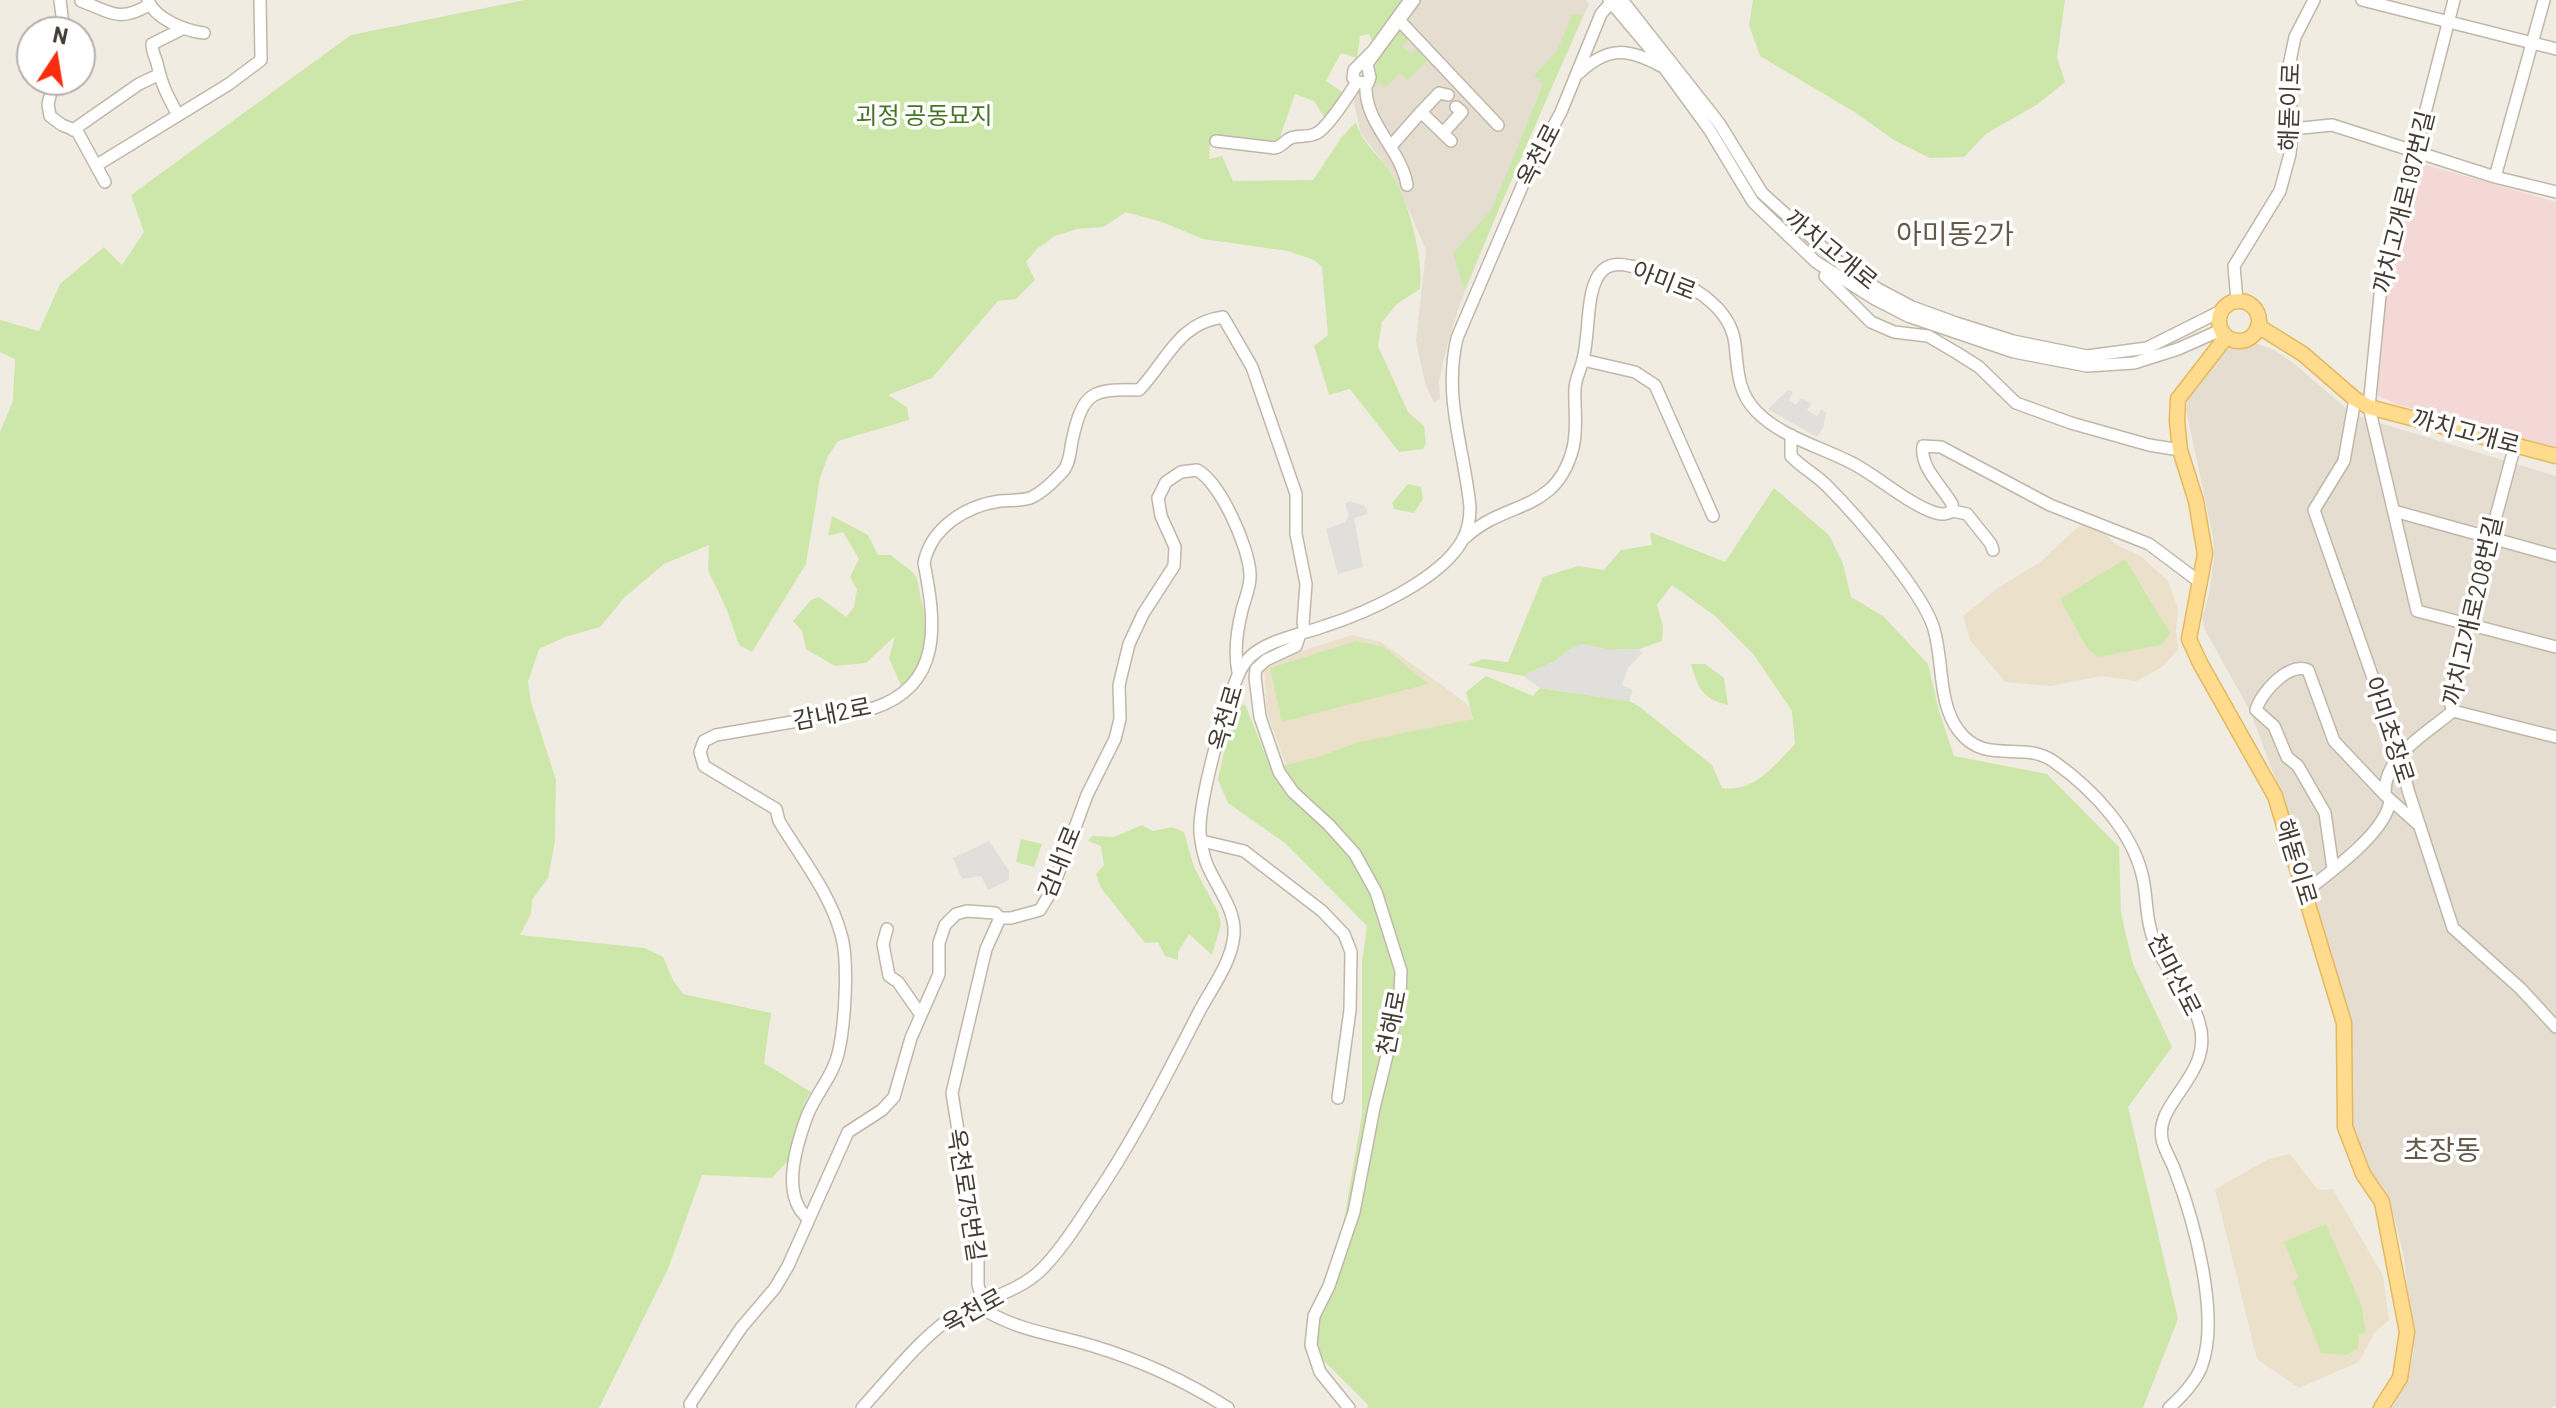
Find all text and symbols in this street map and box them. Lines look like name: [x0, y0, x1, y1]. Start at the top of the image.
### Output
north arrow: [16, 16, 96, 96]
text: N: [51, 20, 70, 49]
street label: 해돋이로: [2274, 62, 2306, 152]
park label: 괴정 공동묘지: [855, 102, 993, 130]
street label: 까치고개로197번길: [2367, 108, 2441, 296]
street label: 옥천로: [1511, 119, 1567, 191]
street label: 까치고개로: [1779, 204, 1883, 296]
district label: 아미동2가: [1896, 218, 2014, 252]
street label: 아미로: [1628, 256, 1700, 306]
street label: 까치고개로: [2409, 404, 2523, 460]
street label: 까치고개로208번길: [2437, 513, 2509, 709]
street label: 아미초장로: [2358, 673, 2420, 787]
street label: 옥천로: [1203, 682, 1249, 754]
street label: 감내2로: [790, 692, 874, 736]
street label: 해돋이로: [2269, 816, 2323, 908]
street label: 감내1로: [1033, 822, 1087, 902]
street label: 천마산로: [2141, 929, 2207, 1021]
street label: 천해로: [1372, 988, 1412, 1058]
street label: 옥천로75번길: [941, 1127, 991, 1263]
district label: 초장동: [2403, 1134, 2481, 1168]
street label: 옥천로: [937, 1282, 1009, 1340]

